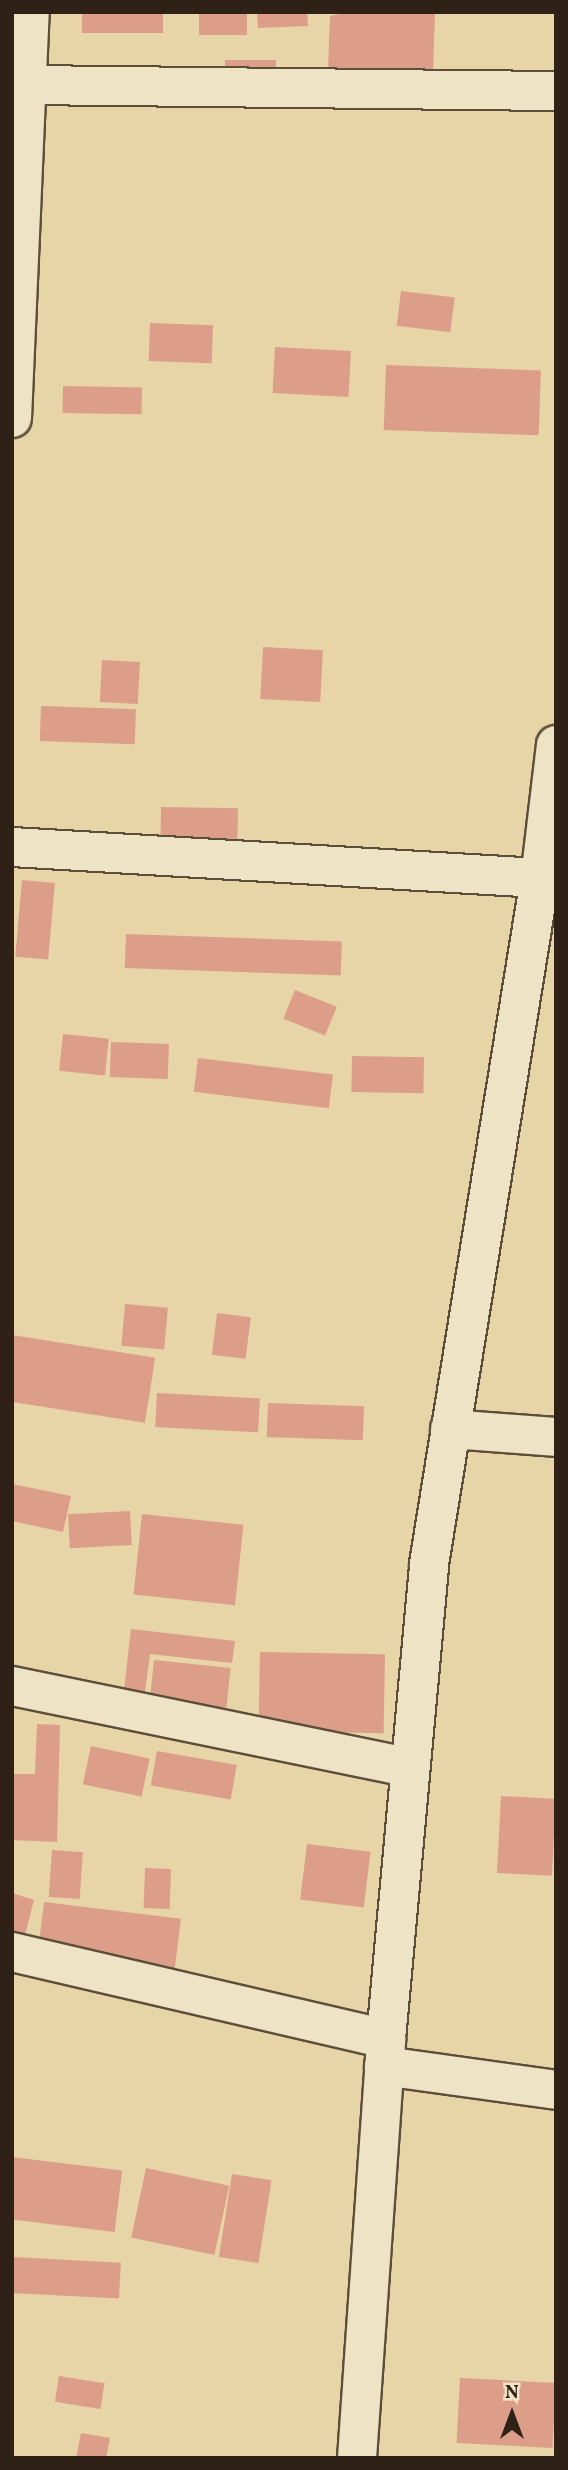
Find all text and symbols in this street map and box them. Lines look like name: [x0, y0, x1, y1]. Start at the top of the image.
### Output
north arrow: [477, 2379, 547, 2449]
text: N: [505, 2380, 519, 2406]

